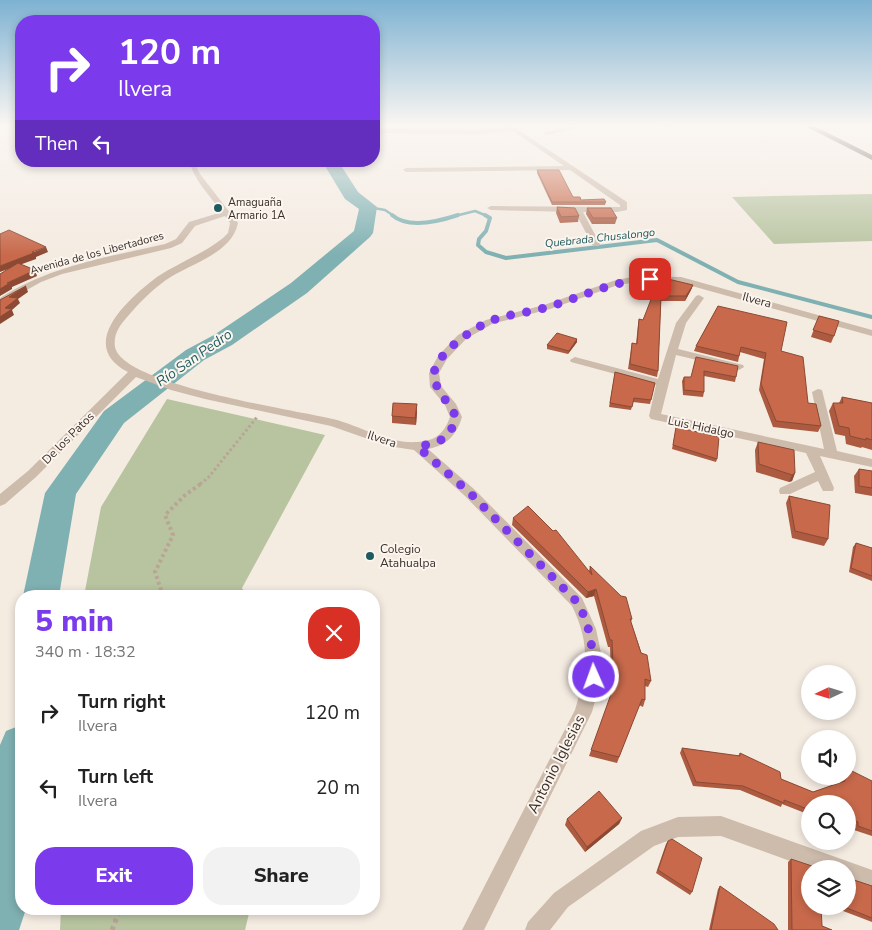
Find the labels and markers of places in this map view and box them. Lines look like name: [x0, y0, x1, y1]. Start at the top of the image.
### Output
place label: Amaguaña Armario 1A: [228, 195, 285, 223]
marker: Amaguaña Armario 1A: [212, 202, 224, 214]
pin: [629, 258, 671, 300]
place label: Colegio Atahualpa: [380, 541, 436, 571]
marker: Colegio Atahualpa: [364, 550, 376, 562]

